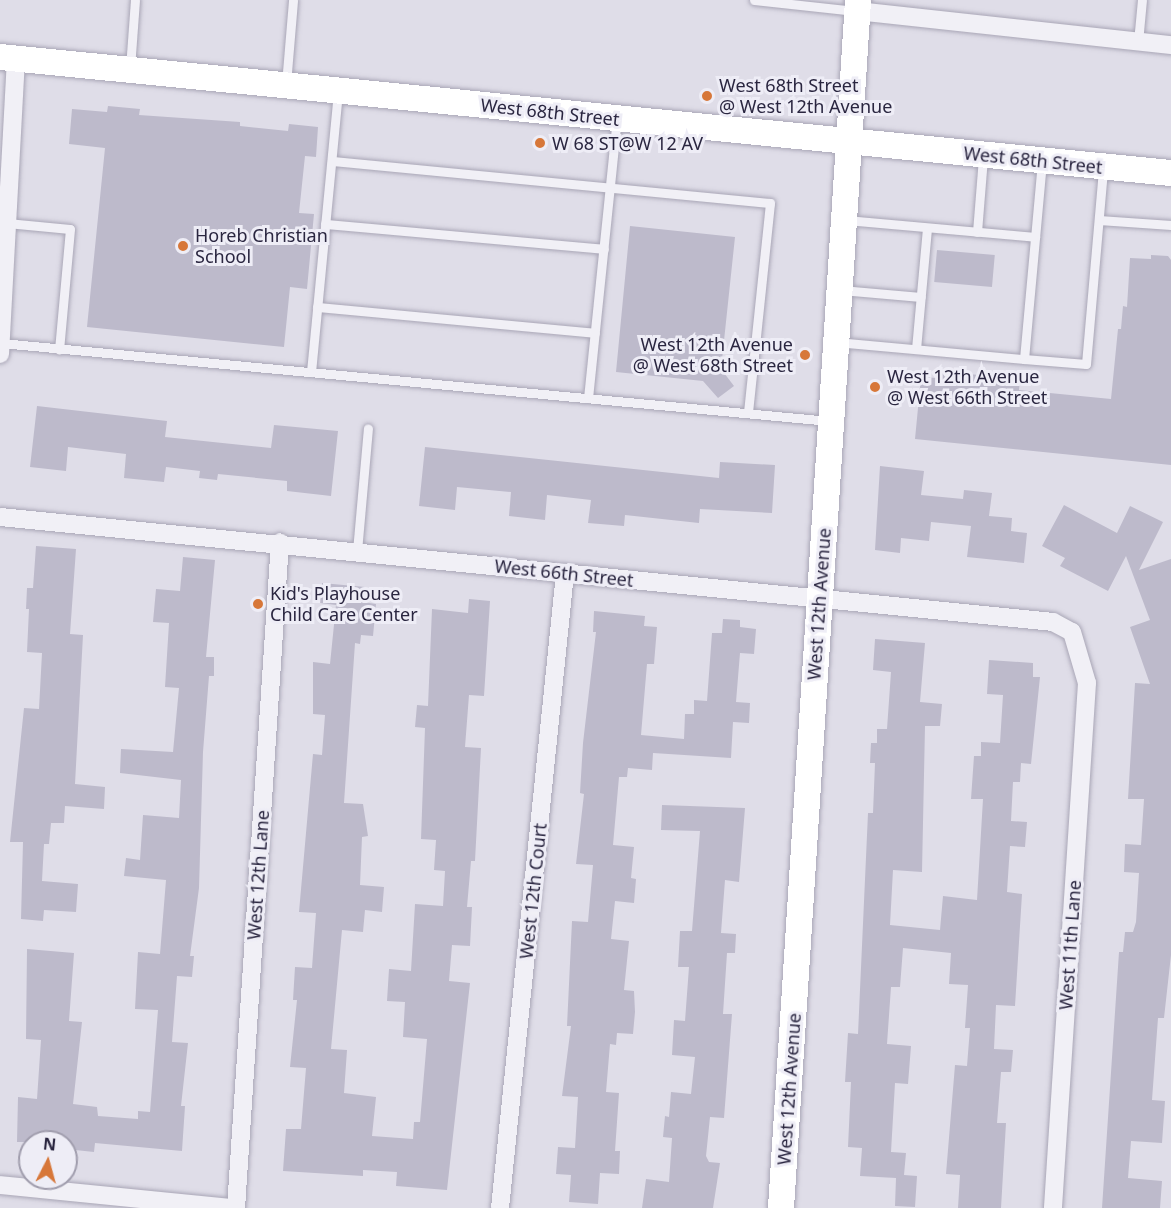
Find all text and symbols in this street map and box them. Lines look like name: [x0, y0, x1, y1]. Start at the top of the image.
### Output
place label: West 68th Street @ West 12th Avenue: [719, 75, 892, 118]
marker: West 68th Street @ West 12th Avenue: [700, 89, 714, 103]
street label: West 68th Street: [480, 94, 620, 130]
place label: W 68 ST@W 12 AV: [552, 132, 703, 154]
marker: W 68 ST@W 12 AV: [533, 136, 547, 150]
street label: West 68th Street: [963, 142, 1103, 178]
place label: Horeb Christian School: [195, 225, 328, 268]
marker: Horeb Christian School: [176, 239, 190, 253]
place label: West 12th Avenue @ West 68th Street: [633, 334, 793, 376]
marker: West 12th Avenue @ West 68th Street: [798, 348, 812, 362]
place label: West 12th Avenue @ West 66th Street: [887, 366, 1047, 409]
marker: West 12th Avenue @ West 66th Street: [868, 380, 882, 394]
street label: West 12th Avenue: [803, 527, 835, 681]
street label: West 66th Street: [494, 555, 634, 591]
place label: Kid's Playhouse Child Care Center: [270, 583, 418, 626]
marker: Kid's Playhouse Child Care Center: [251, 597, 265, 611]
street label: West 12th Lane: [243, 809, 273, 941]
street label: West 12th Court: [515, 822, 551, 960]
street label: West 11th Lane: [1055, 879, 1085, 1011]
street label: West 12th Avenue: [773, 1012, 805, 1166]
north arrow: [18, 1130, 78, 1190]
text: N: [42, 1132, 57, 1156]

